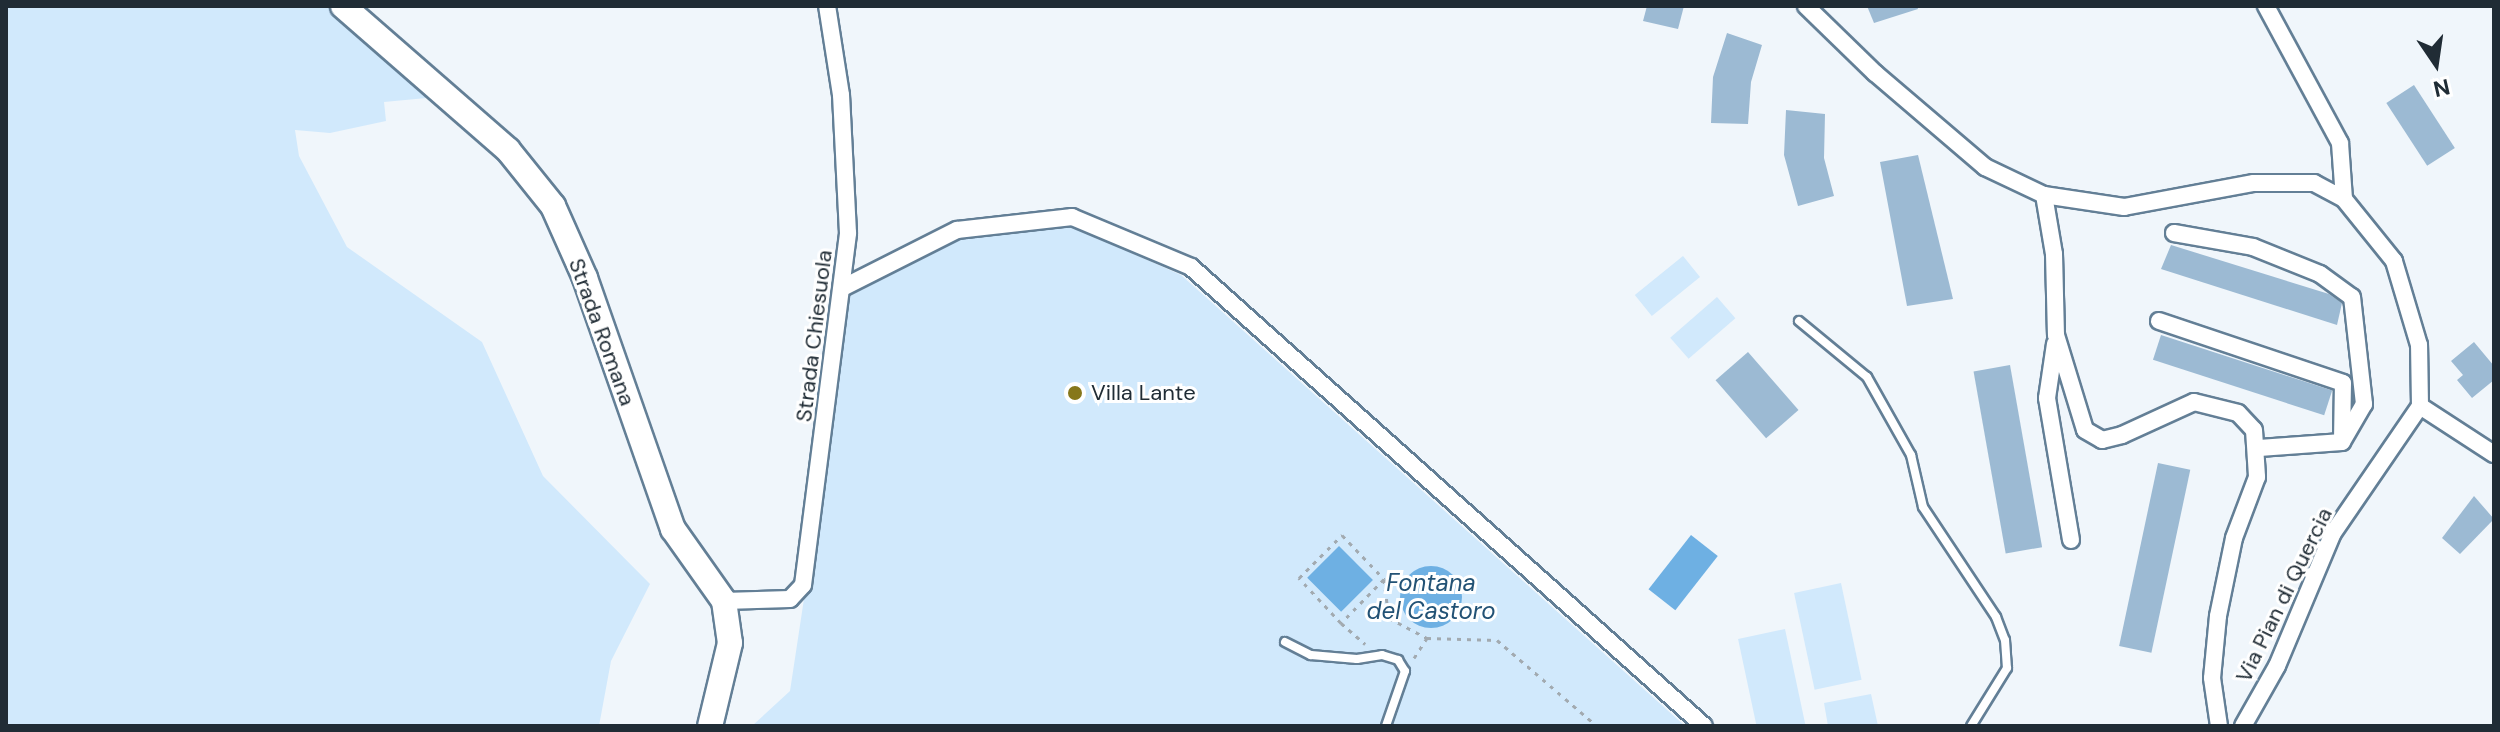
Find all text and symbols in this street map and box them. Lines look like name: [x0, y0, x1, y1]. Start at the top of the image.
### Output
north arrow: [2396, 24, 2476, 104]
text: N: [2430, 72, 2453, 104]
street label: Strada Chiesuola: [790, 249, 838, 423]
street label: Strada Romana: [563, 255, 641, 409]
place label: Villa Lante: [1091, 380, 1196, 406]
marker: Villa Lante: [1066, 384, 1084, 402]
street label: Via Pian di Quercia: [2230, 503, 2338, 687]
water label: Fontana del Castoro: [1367, 569, 1495, 625]

